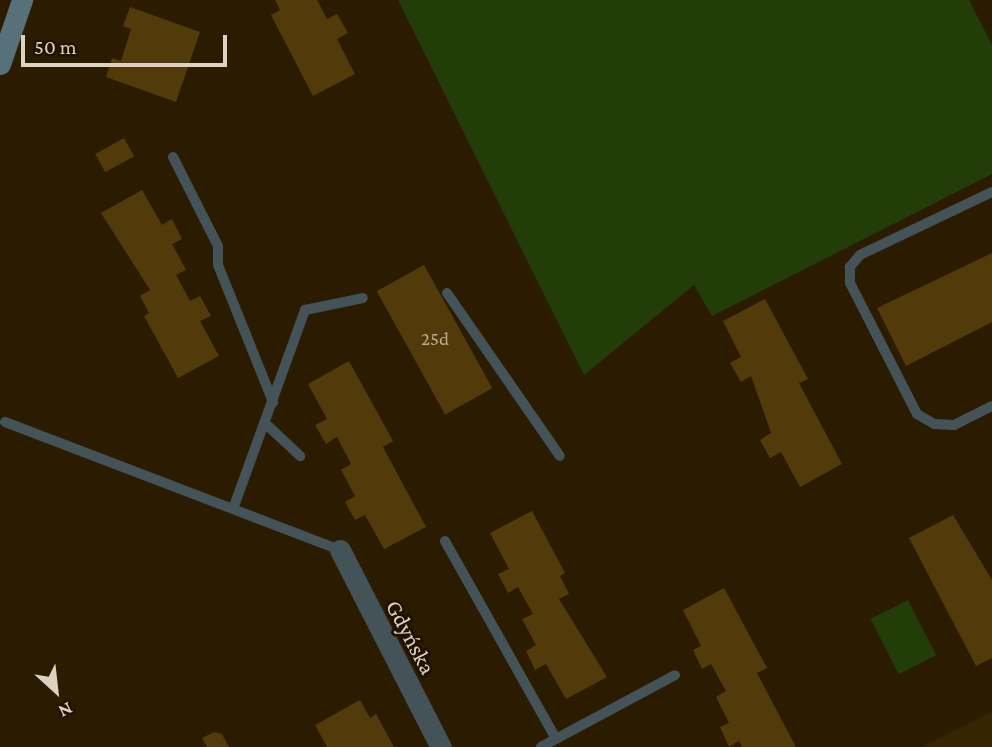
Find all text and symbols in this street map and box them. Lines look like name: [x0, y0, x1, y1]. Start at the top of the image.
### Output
scale bar: [24, 21, 231, 65]
text: 50 m: [34, 35, 77, 59]
house number: 25d: [421, 328, 449, 350]
street label: Gdyńska: [380, 595, 442, 679]
north arrow: [21, 656, 91, 726]
text: N: [55, 698, 76, 722]

